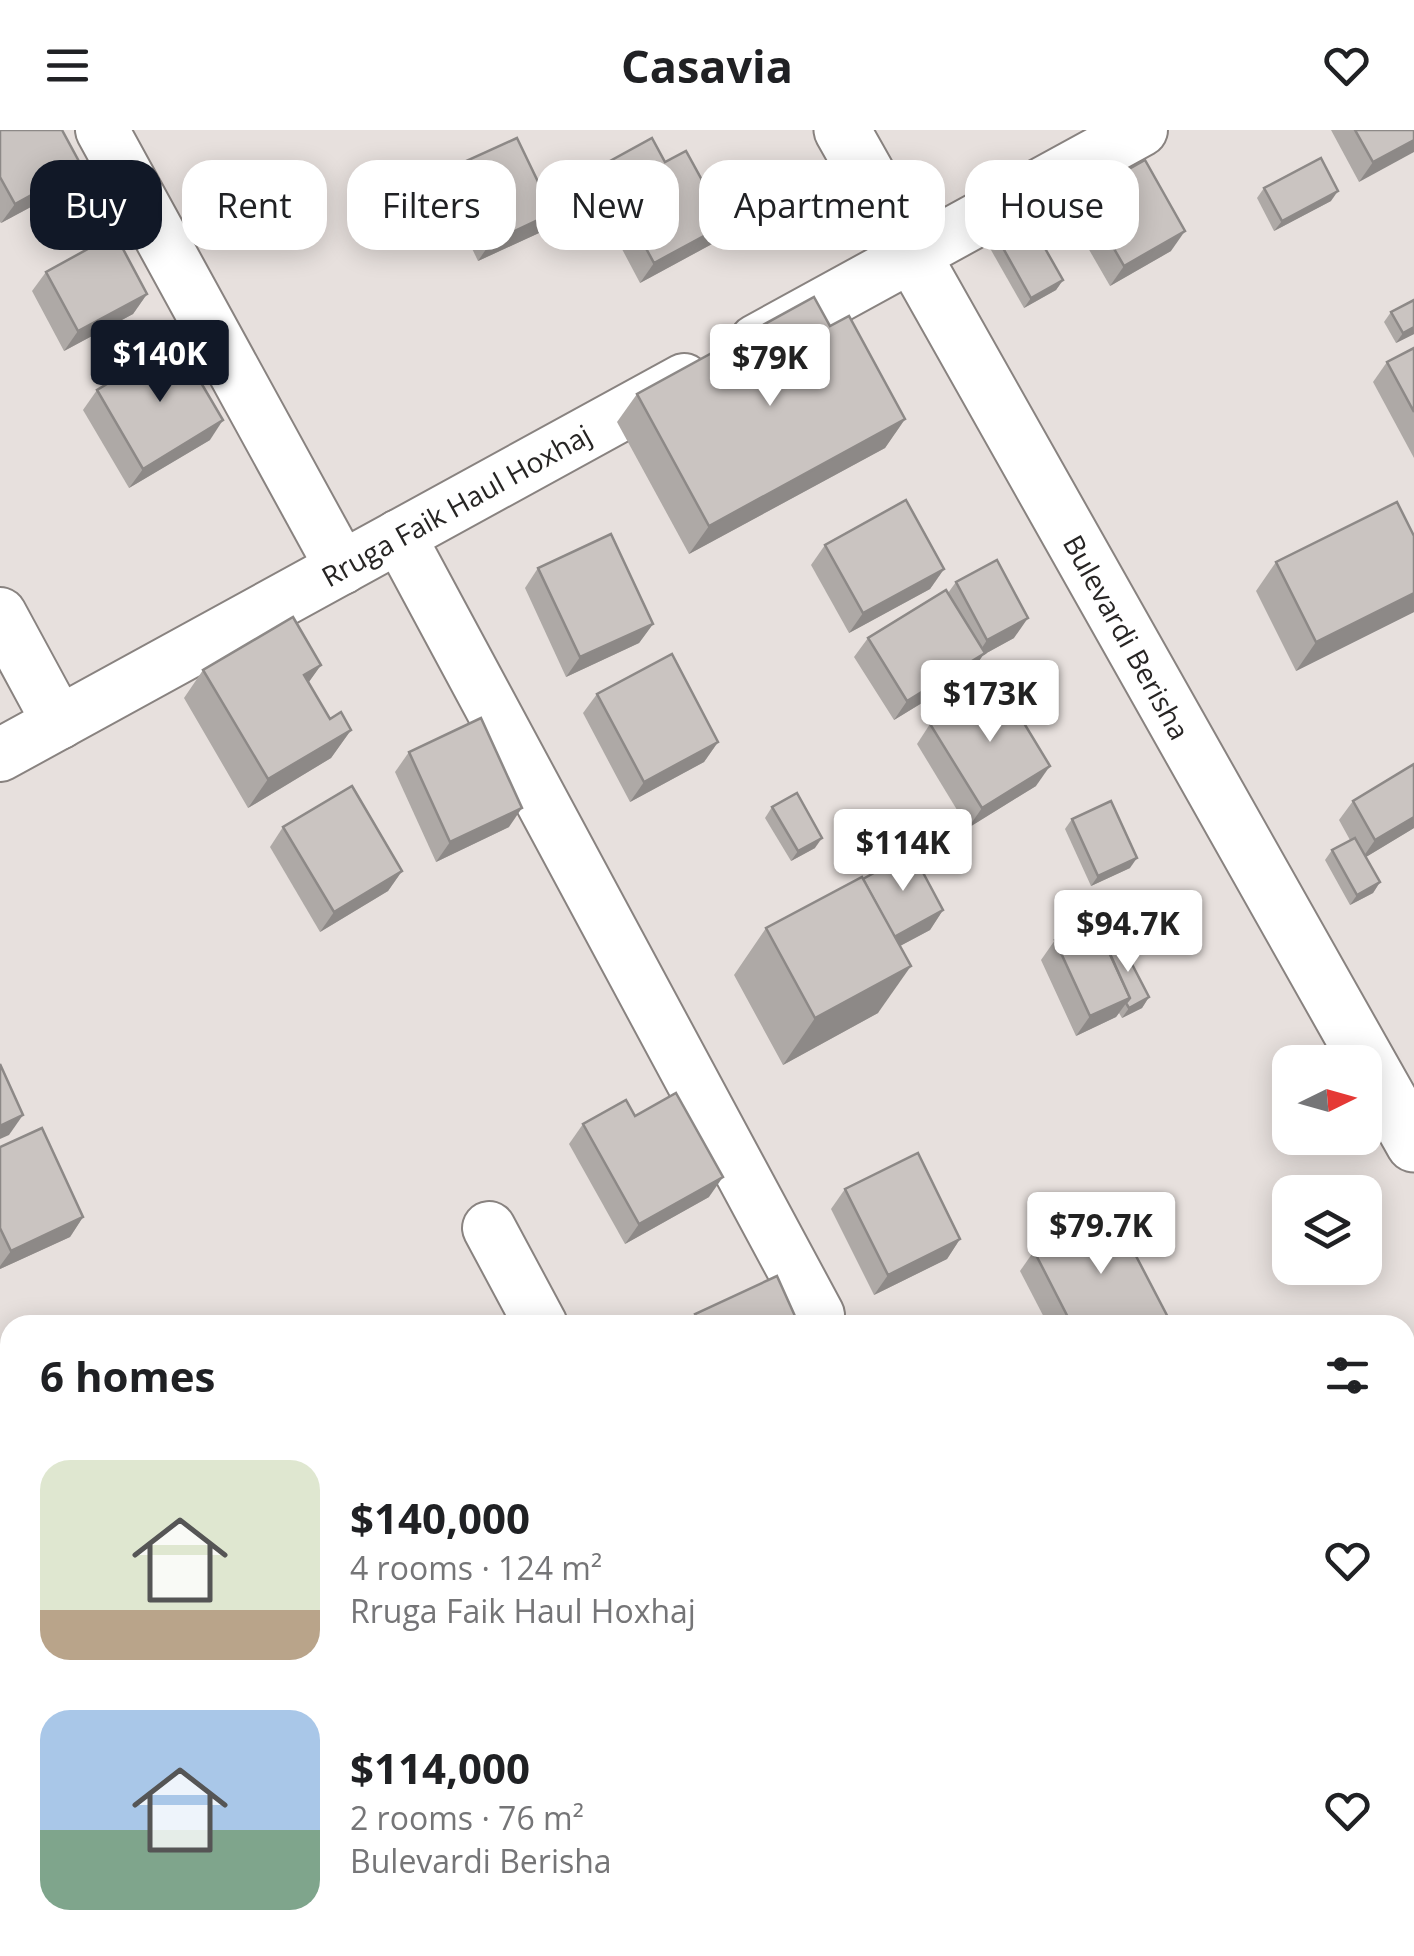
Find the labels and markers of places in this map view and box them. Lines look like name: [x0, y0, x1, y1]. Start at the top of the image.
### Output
pin: $140K: [90, 320, 230, 405]
pin: $79K: [711, 324, 829, 409]
pin: $173K: [920, 660, 1060, 745]
pin: $114K: [833, 809, 973, 894]
pin: $94.7K: [1047, 890, 1209, 975]
pin: $79.7K: [1020, 1192, 1182, 1277]

